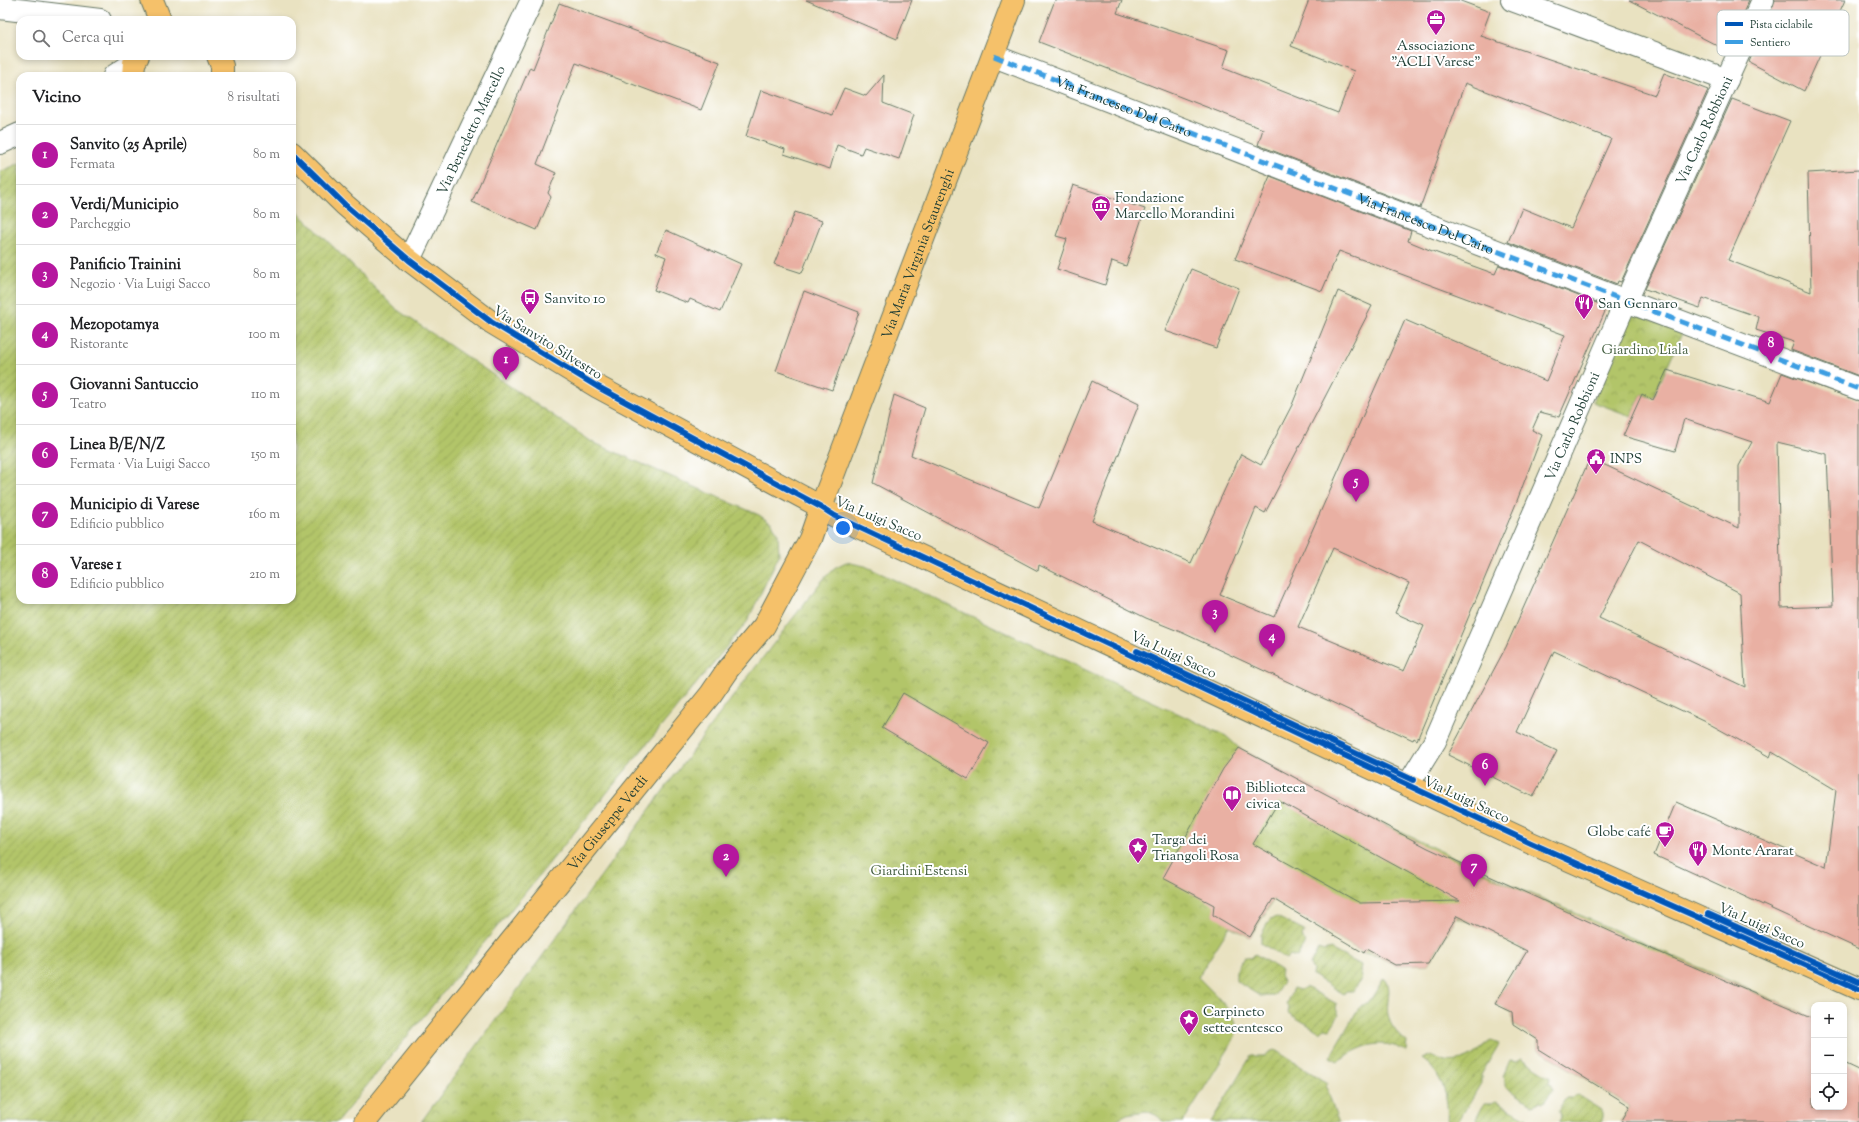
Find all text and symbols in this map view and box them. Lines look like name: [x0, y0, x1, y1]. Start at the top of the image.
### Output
office icon: Associazione "ACLI Varese": [1425, 8, 1447, 36]
legend: [1717, 10, 1849, 56]
search box: [16, 16, 296, 60]
text: Pista ciclabile: [1750, 17, 1813, 33]
icon: search: [30, 27, 52, 49]
text: Cerca qui: [62, 28, 124, 49]
text: Sentiero: [1750, 35, 1790, 51]
place label: Associazione "ACLI Varese": [1391, 37, 1481, 73]
street label: Via Benedetto Marcello: [433, 62, 512, 199]
street label: Via Francesco Del Cairo: [1051, 72, 1195, 144]
street label: Via Carlo Robbioni: [1672, 74, 1739, 188]
text: Vicino: [32, 86, 81, 110]
text: 8 risultati: [228, 89, 280, 107]
text: Sanvito (25 Aprile): [70, 135, 187, 156]
text: 1: [43, 146, 47, 164]
text: 80 m: [253, 146, 280, 164]
text: Fermata: [70, 156, 115, 174]
street label: Via Maria Virginia Staurenghi: [878, 166, 961, 342]
place label: Fondazione Marcello Morandini: [1115, 189, 1235, 225]
street label: Via Francesco Del Cairo: [1353, 190, 1497, 261]
museum icon: Fondazione Marcello Morandini: [1090, 194, 1112, 222]
text: Verdi/Municipio: [70, 195, 179, 216]
text: 2: [42, 206, 48, 224]
text: 80 m: [253, 206, 280, 224]
text: Parcheggio: [70, 216, 131, 234]
text: Panificio Trainini: [70, 255, 181, 276]
text: 3: [42, 266, 48, 284]
text: 80 m: [253, 266, 280, 284]
text: Negozio · Via Luigi Sacco: [70, 276, 210, 294]
bus stop icon: Sanvito 10: [519, 287, 541, 315]
place label: Sanvito 10: [544, 290, 605, 310]
restaurant icon: San Gennaro: [1573, 292, 1595, 320]
place label: San Gennaro: [1598, 295, 1678, 315]
street label: Via Sanvito Silvestro: [488, 302, 606, 386]
text: Mezopotamya: [70, 315, 159, 336]
text: 4: [42, 326, 48, 344]
text: 100 m: [248, 326, 280, 344]
pin: 8: [1758, 331, 1784, 364]
text: Ristorante: [70, 336, 129, 354]
park label: Giardino Liala: [1602, 341, 1689, 361]
pin: 1: [493, 347, 519, 380]
street label: Via Carlo Robbioni: [1541, 369, 1606, 485]
text: Giovanni Santuccio: [70, 375, 198, 396]
text: 5: [43, 386, 47, 404]
text: 110 m: [251, 386, 280, 404]
text: Teatro: [70, 396, 106, 414]
text: Linea B/E/N/Z: [70, 435, 165, 456]
text: 6: [42, 446, 48, 464]
text: 150 m: [251, 446, 280, 464]
public building icon: INPS: [1585, 447, 1607, 475]
place label: INPS: [1610, 450, 1642, 470]
text: Fermata · Via Luigi Sacco: [70, 456, 210, 474]
pin: 5: [1343, 469, 1369, 502]
street label: Via Luigi Sacco: [832, 492, 925, 547]
text: Municipio di Varese: [70, 495, 199, 516]
text: 7: [42, 506, 48, 524]
text: 160 m: [249, 506, 280, 524]
text: Edificio pubblico: [70, 516, 164, 534]
your location: [833, 518, 853, 538]
text: Varese 1: [70, 555, 122, 576]
text: 8: [42, 566, 48, 584]
text: 210 m: [249, 566, 280, 584]
text: Edificio pubblico: [70, 576, 164, 594]
pin: 3: [1202, 600, 1228, 633]
pin: 4: [1259, 624, 1285, 657]
street label: Via Luigi Sacco: [1127, 627, 1220, 685]
pin: 6: [1472, 753, 1498, 786]
street label: Via Giuseppe Verdi: [564, 772, 653, 876]
street label: Via Luigi Sacco: [1420, 772, 1513, 830]
place label: Biblioteca civica: [1246, 779, 1306, 815]
library icon: Biblioteca civica: [1221, 784, 1243, 812]
cafe icon: Globe café: [1654, 820, 1676, 848]
place label: Globe café: [1587, 823, 1651, 843]
place label: Targa dei Triangoli Rosa: [1152, 831, 1239, 867]
place icon: Targa dei Triangoli Rosa: [1127, 836, 1149, 864]
restaurant icon: Monte Ararat: [1687, 839, 1709, 867]
place label: Monte Ararat: [1712, 842, 1794, 862]
pin: 2: [713, 844, 739, 877]
pin: 7: [1461, 854, 1487, 887]
park label: Giardini Estensi: [870, 862, 968, 882]
street label: Via Luigi Sacco: [1715, 899, 1808, 955]
map controls: [1811, 1002, 1847, 1110]
button: +: [1811, 1002, 1847, 1038]
place label: Carpineto settecentesco: [1203, 1003, 1283, 1039]
place icon: Carpineto settecentesco: [1178, 1008, 1200, 1036]
button: −: [1811, 1038, 1847, 1074]
button: locate: [1811, 1074, 1847, 1110]

